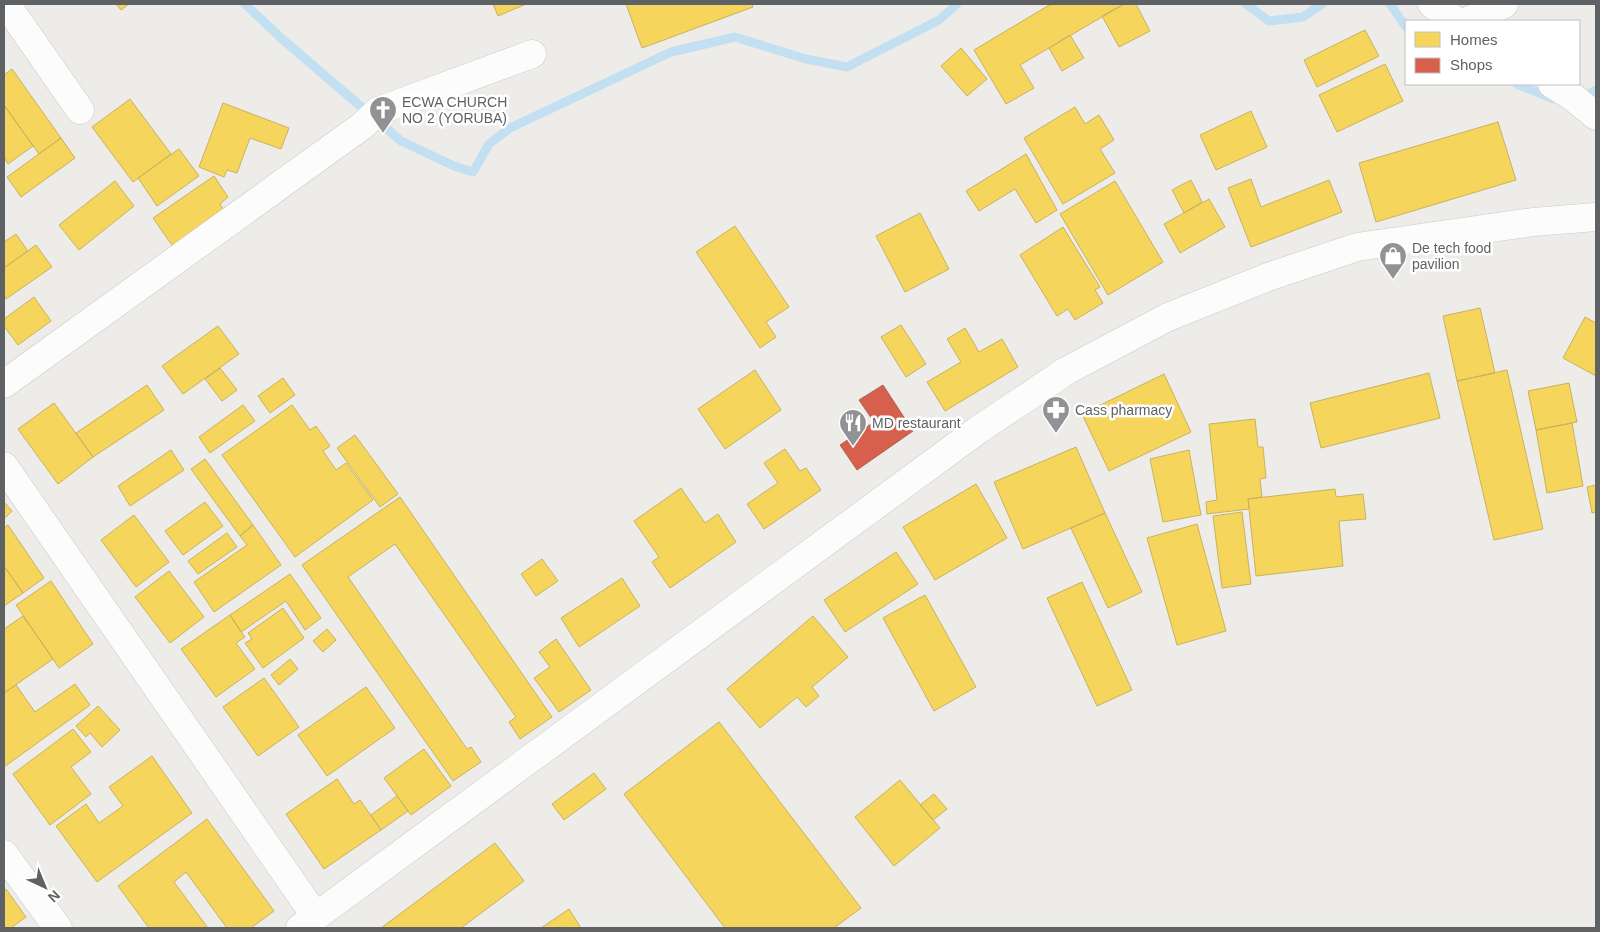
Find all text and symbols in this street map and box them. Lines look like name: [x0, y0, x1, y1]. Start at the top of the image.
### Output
legend: [1405, 20, 1580, 85]
text: Homes: [1450, 31, 1498, 48]
text: Shops: [1450, 56, 1493, 73]
place label: ECWA CHURCH NO 2 (YORUBA): [402, 94, 507, 126]
church icon: ECWA CHURCH NO 2 (YORUBA): [368, 95, 398, 134]
place label: De tech food pavilion: [1412, 240, 1491, 272]
shop icon: De tech food pavilion: [1378, 241, 1408, 280]
pharmacy icon: Cass pharmacy: [1041, 395, 1071, 434]
place label: Cass pharmacy: [1075, 402, 1172, 418]
restaurant icon: MD restaurant: [838, 408, 868, 447]
place label: MD restaurant: [872, 415, 961, 431]
north arrow: [20, 862, 70, 912]
text: N: [45, 887, 63, 906]

